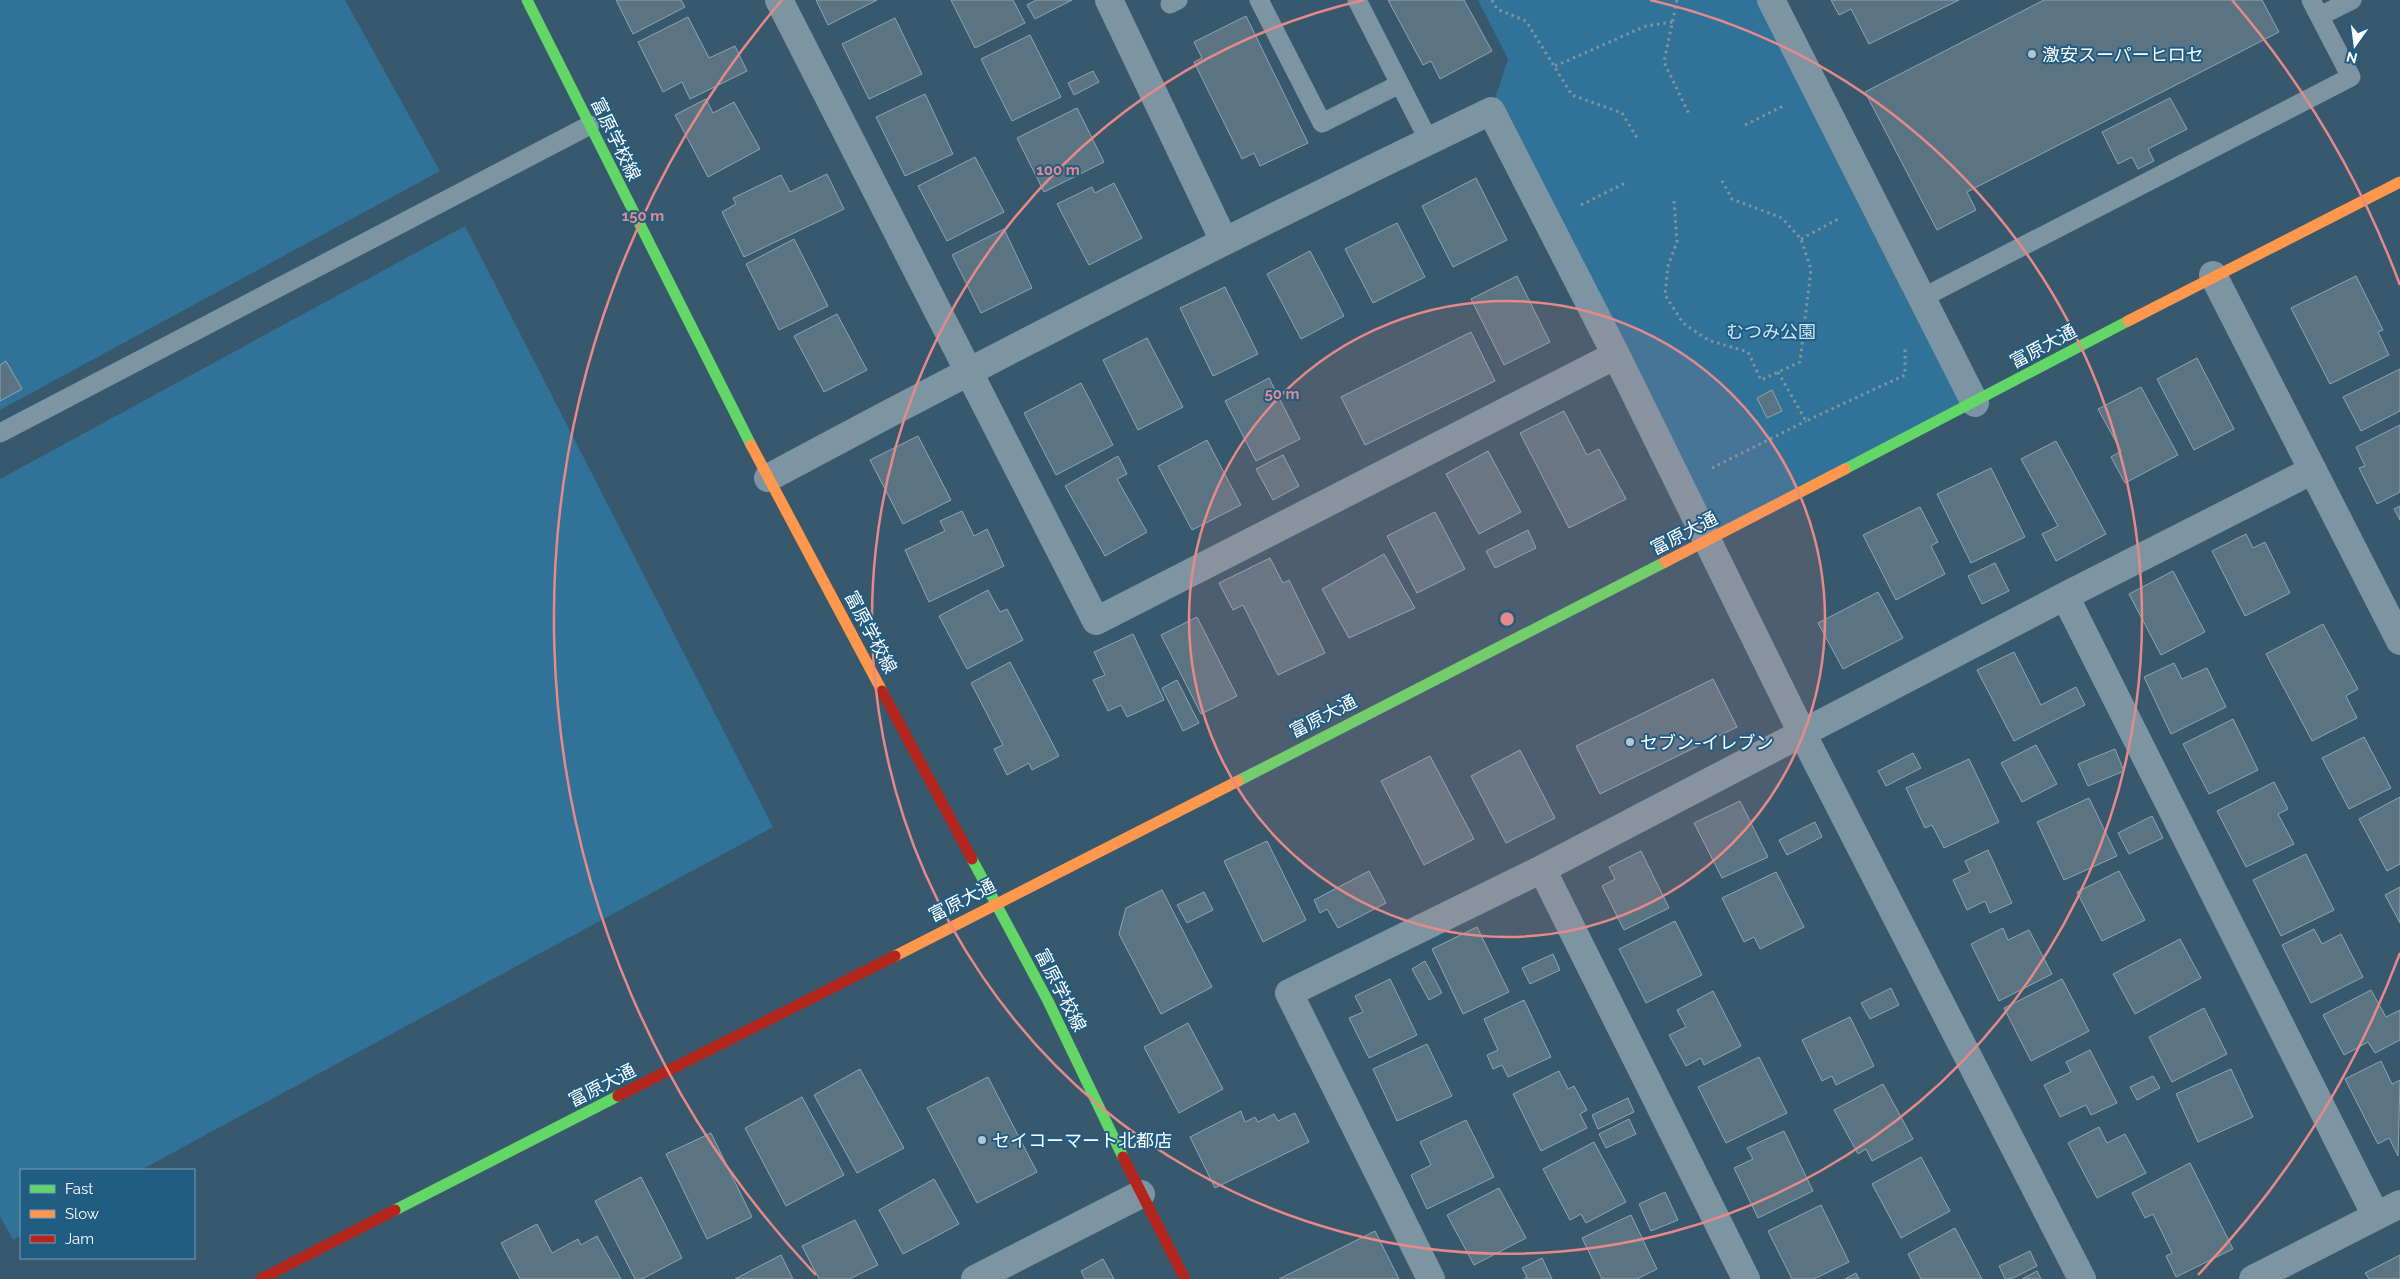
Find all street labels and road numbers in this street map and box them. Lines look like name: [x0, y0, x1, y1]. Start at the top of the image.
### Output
street label: 富原学校線: [587, 94, 645, 184]
street label: 富原大通: [2006, 320, 2080, 372]
street label: 富原大通: [1647, 507, 1721, 559]
street label: 富原学校線: [841, 587, 901, 677]
street label: 富原大通: [1286, 690, 1360, 742]
street label: 富原大通: [925, 874, 999, 926]
street label: 富原学校線: [1031, 945, 1091, 1035]
street label: 富原大通: [565, 1059, 639, 1111]

